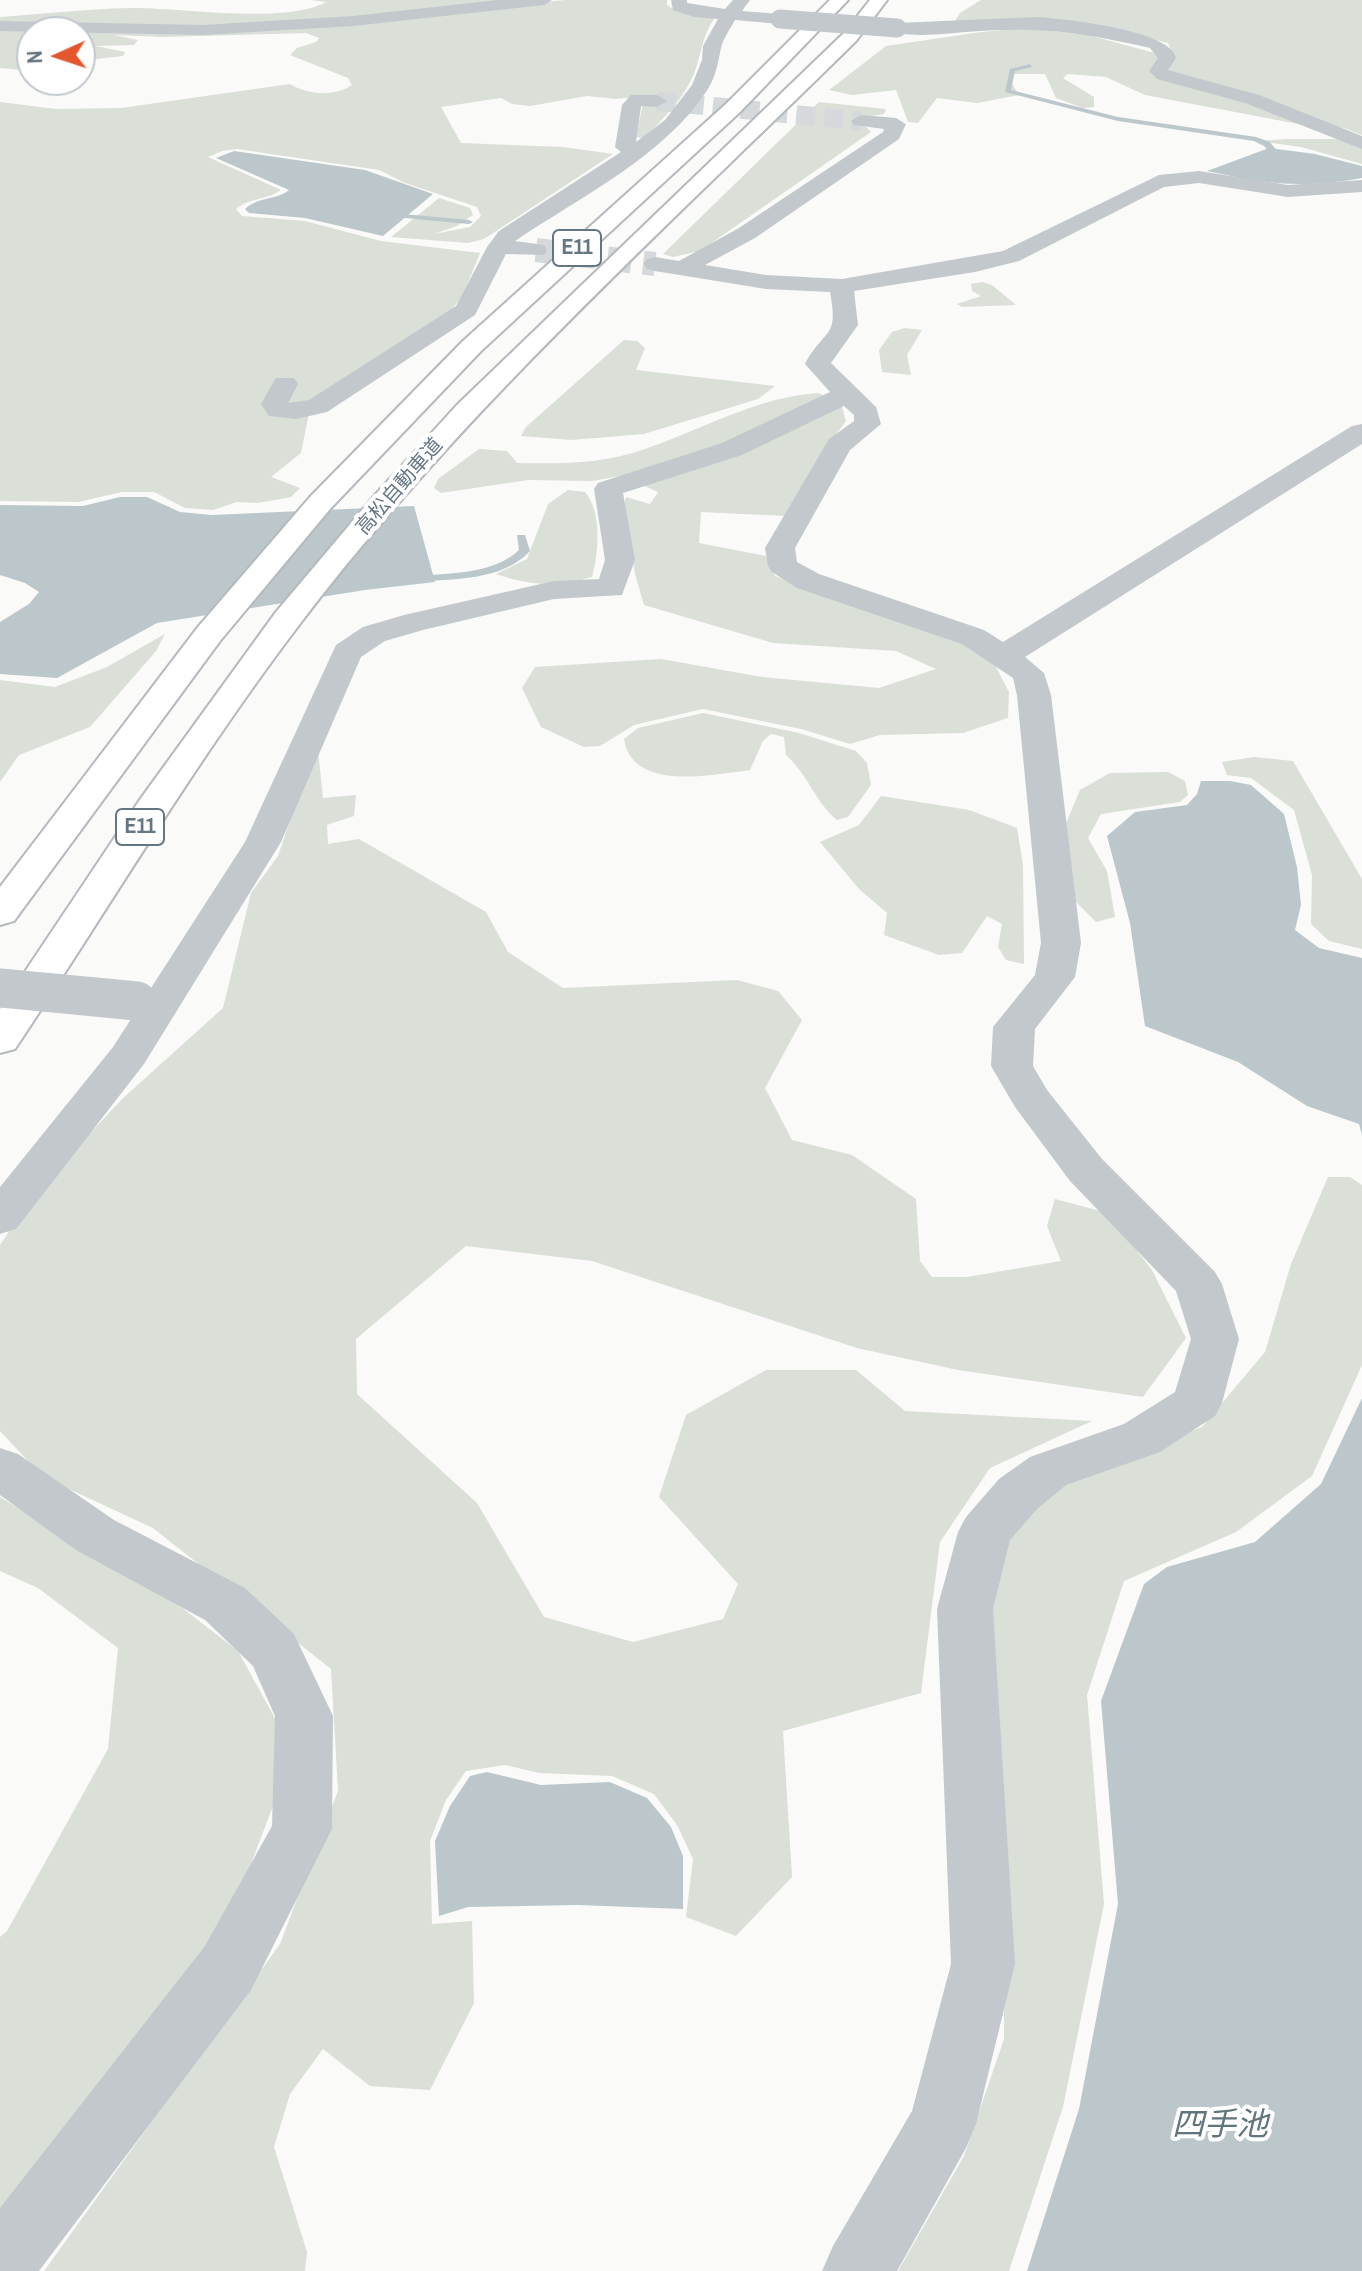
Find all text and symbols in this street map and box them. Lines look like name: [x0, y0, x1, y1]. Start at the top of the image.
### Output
north arrow: [16, 16, 96, 96]
text: N: [19, 50, 49, 64]
road number: E11: [553, 230, 601, 266]
street label: 高松自動車道: [352, 434, 448, 540]
road number: E11: [116, 809, 164, 845]
water label: 四手池: [1172, 2107, 1268, 2145]

